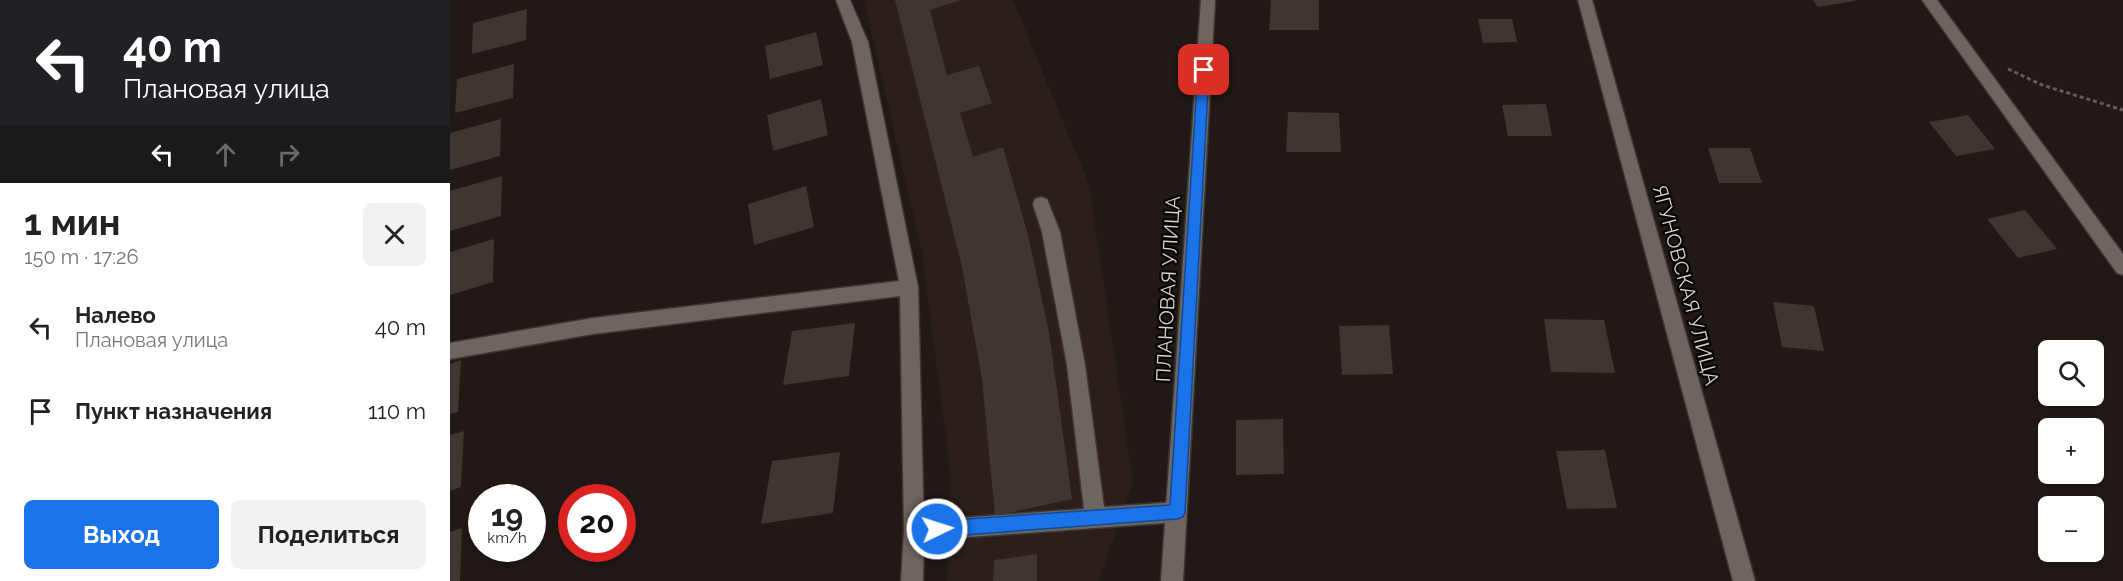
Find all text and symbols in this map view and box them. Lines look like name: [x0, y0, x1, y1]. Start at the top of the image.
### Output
text: 40 m: [123, 23, 222, 72]
icon: left: [24, 24, 102, 102]
pin: [1178, 44, 1229, 95]
icon: arrive: [1187, 53, 1220, 86]
text: Плановая улица: [123, 73, 330, 104]
icon: left: [146, 138, 179, 171]
icon: ahead: [209, 138, 242, 171]
icon: right: [272, 138, 305, 171]
street label: ЯГУНОВСКАЯ УЛИЦА: [1648, 182, 1724, 388]
street label: ПЛАНОВАЯ УЛИЦА: [1151, 195, 1185, 383]
text: 1 мин: [24, 201, 120, 243]
button: close: [363, 203, 426, 266]
text: 150 m · 17:26: [24, 245, 139, 269]
text: Налево: [75, 302, 156, 328]
icon: left: [24, 311, 57, 344]
text: 40 m: [375, 314, 426, 340]
text: Плановая улица: [75, 328, 228, 352]
map controls: [2038, 340, 2104, 562]
button: search: [2038, 340, 2104, 406]
icon: arrive: [24, 395, 57, 428]
text: Пункт назначения: [75, 398, 272, 424]
text: 110 m: [368, 398, 426, 424]
button: +: [2038, 418, 2104, 484]
speed limit sign: 20: [558, 484, 636, 562]
button: −: [2038, 496, 2104, 562]
position arrow: [905, 497, 969, 561]
text: 19: [491, 498, 523, 533]
button: Выход: [24, 500, 219, 569]
button: Поделиться: [231, 500, 426, 569]
text: km/h: [487, 529, 527, 547]

